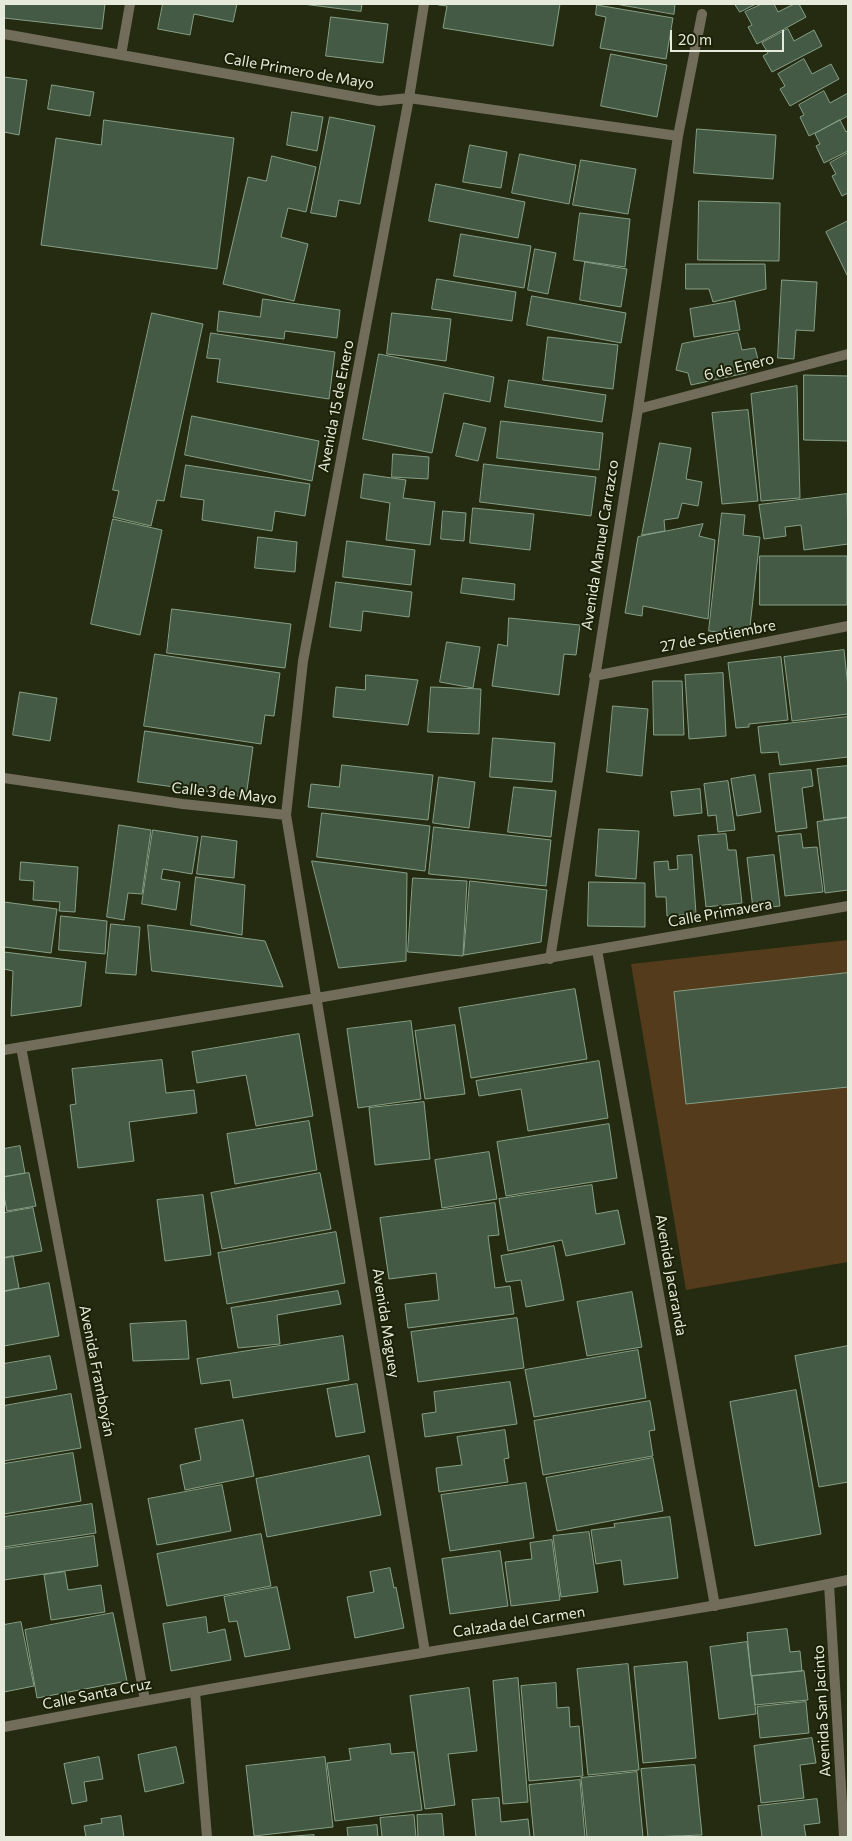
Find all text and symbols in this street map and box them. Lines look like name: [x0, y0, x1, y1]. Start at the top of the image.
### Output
scale bar: [672, 20, 786, 52]
text: 20 m: [678, 30, 712, 48]
street label: Calle Primero de Mayo: [223, 49, 375, 93]
street label: Avenida 15 de Enero: [314, 338, 358, 474]
street label: 6 de Enero: [702, 350, 776, 384]
street label: Avenida Manuel Carrazco: [578, 459, 622, 631]
street label: 27 de Septiembre: [659, 616, 777, 656]
street label: Calle 3 de Mayo: [170, 779, 278, 807]
street label: Calle Primavera: [666, 895, 774, 931]
street label: Avenida Jacaranda: [651, 1213, 691, 1337]
street label: Avenida Maguey: [368, 1267, 404, 1379]
street label: Avenida Framboyán: [75, 1304, 119, 1438]
street label: Calzada del Carmen: [452, 1603, 586, 1641]
street label: Avenida San Jacinto: [810, 1645, 834, 1777]
street label: Calle Santa Cruz: [41, 1675, 153, 1713]

